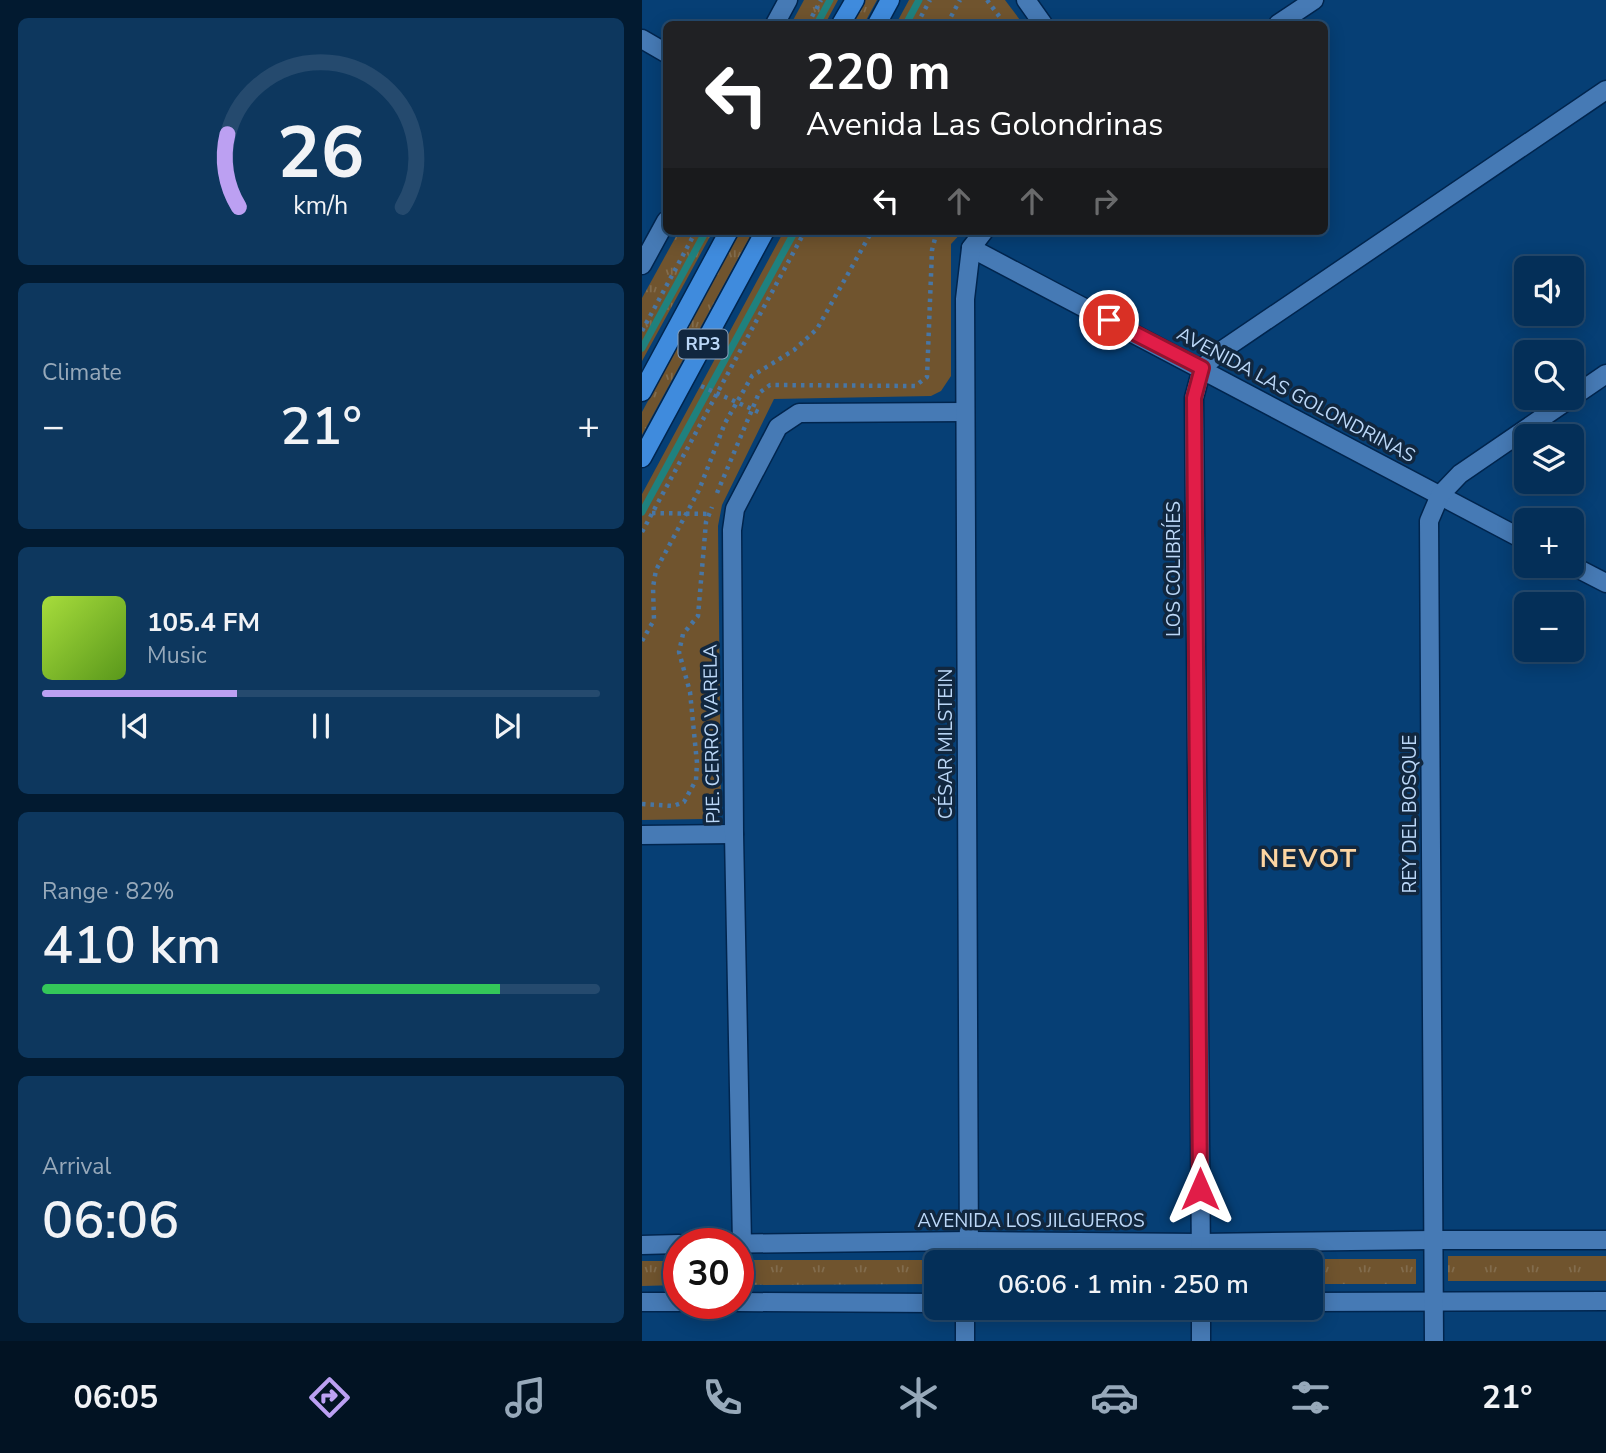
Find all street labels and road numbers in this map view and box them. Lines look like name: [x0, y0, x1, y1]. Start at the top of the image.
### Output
street label: AVENIDA LAS GOLONDRINAS: [1172, 321, 1420, 469]
road number: RP3: [678, 330, 728, 358]
street label: LOS COLIBRÍES: [1161, 501, 1187, 637]
street label: PJE. CERRO VARELA: [697, 644, 727, 824]
street label: CÉSAR MILSTEIN: [933, 669, 959, 819]
street label: REY DEL BOSQUE: [1397, 735, 1423, 893]
street label: AVENIDA LOS JILGUEROS: [917, 1208, 1145, 1234]

